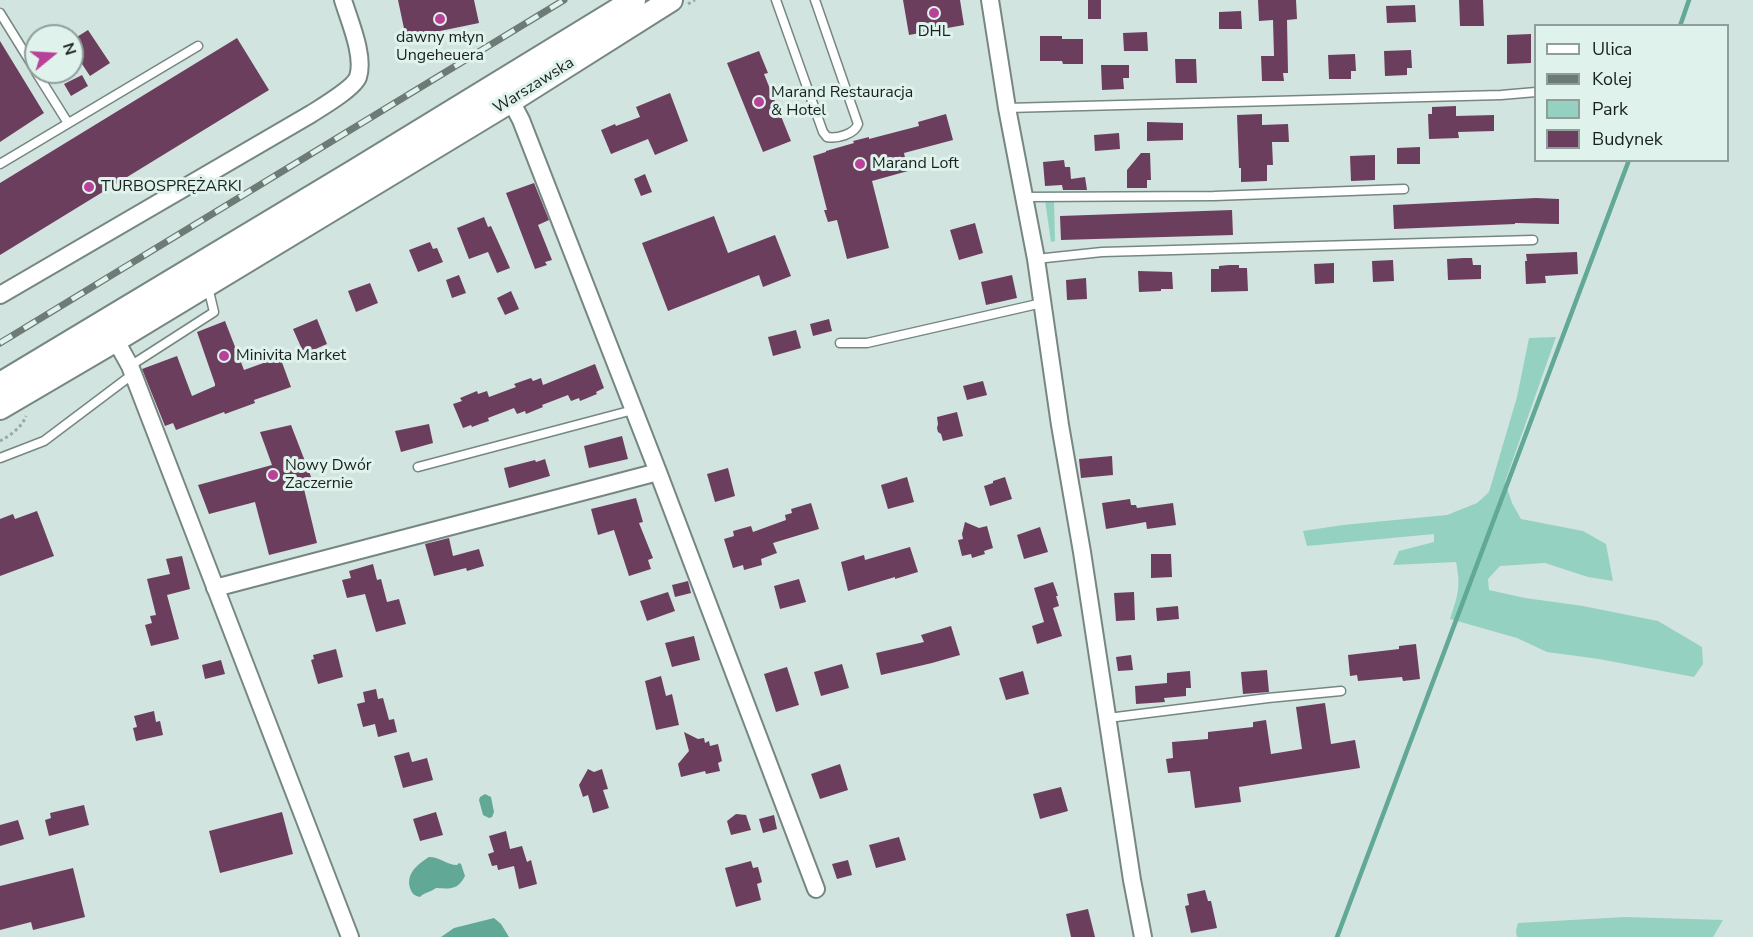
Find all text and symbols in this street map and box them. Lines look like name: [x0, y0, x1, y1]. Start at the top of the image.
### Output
marker: DHL: [927, 6, 941, 20]
marker: dawny młyn Ungeheuera: [433, 12, 447, 26]
place label: DHL: [918, 22, 950, 42]
north arrow: [24, 24, 84, 84]
legend: [1534, 24, 1729, 162]
place label: dawny młyn Ungeheuera: [396, 28, 484, 66]
text: Ulica: [1592, 37, 1632, 61]
text: N: [57, 40, 82, 58]
street label: Warszawska: [490, 54, 578, 118]
text: Kolej: [1592, 67, 1632, 91]
place label: Marand Restauracja & Hotel: [771, 83, 913, 121]
marker: Marand Restauracja & Hotel: [752, 95, 766, 109]
text: Park: [1592, 97, 1628, 121]
text: Budynek: [1592, 127, 1663, 151]
place label: Marand Loft: [872, 154, 959, 174]
marker: Marand Loft: [853, 157, 867, 171]
place label: TURBOSPRĘŻARKI: [101, 177, 242, 197]
marker: TURBOSPRĘŻARKI: [82, 180, 96, 194]
place label: Minivita Market: [236, 346, 346, 366]
marker: Minivita Market: [217, 349, 231, 363]
place label: Nowy Dwór Zaczernie: [285, 456, 372, 494]
marker: Nowy Dwór Zaczernie: [266, 468, 280, 482]

